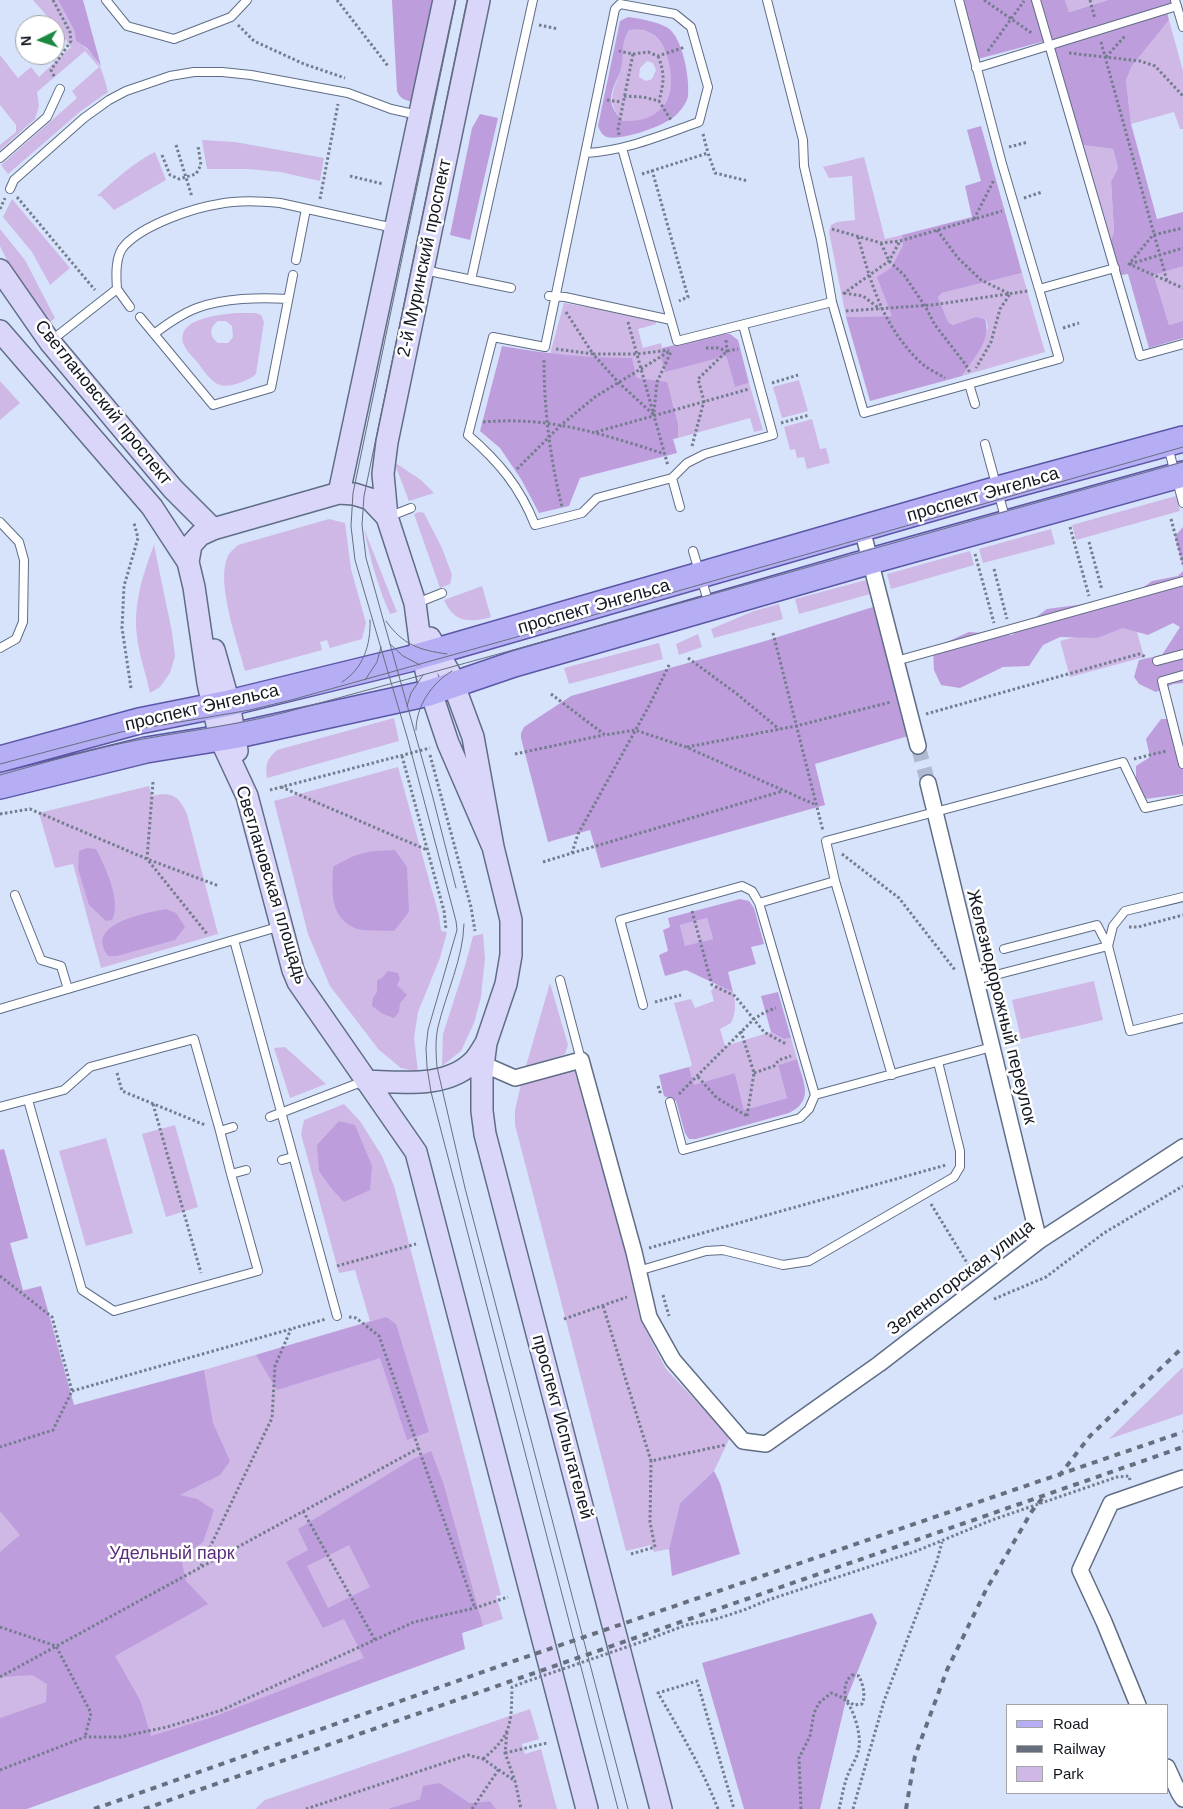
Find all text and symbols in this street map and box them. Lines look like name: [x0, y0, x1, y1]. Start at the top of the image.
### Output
north arrow: [15, 15, 65, 65]
text: N: [18, 35, 34, 47]
street label: 2-й Муринский проспект: [393, 157, 457, 359]
street label: Светлановский проспект: [30, 316, 176, 490]
street label: проспект Энгельса: [904, 463, 1062, 527]
street label: проспект Энгельса: [515, 575, 673, 639]
street label: проспект Энгельса: [123, 680, 281, 736]
street label: Светлановская площадь: [230, 783, 312, 987]
street label: Железнодорожный переулок: [961, 888, 1041, 1126]
street label: Зеленогорская улица: [883, 1216, 1039, 1340]
street label: проспект Испытателей: [527, 1332, 597, 1522]
park label: Удельный парк: [109, 1543, 235, 1565]
legend: [1006, 1704, 1168, 1794]
text: Road: [1053, 1715, 1089, 1732]
text: Railway: [1053, 1740, 1106, 1757]
text: Park: [1053, 1765, 1084, 1782]

